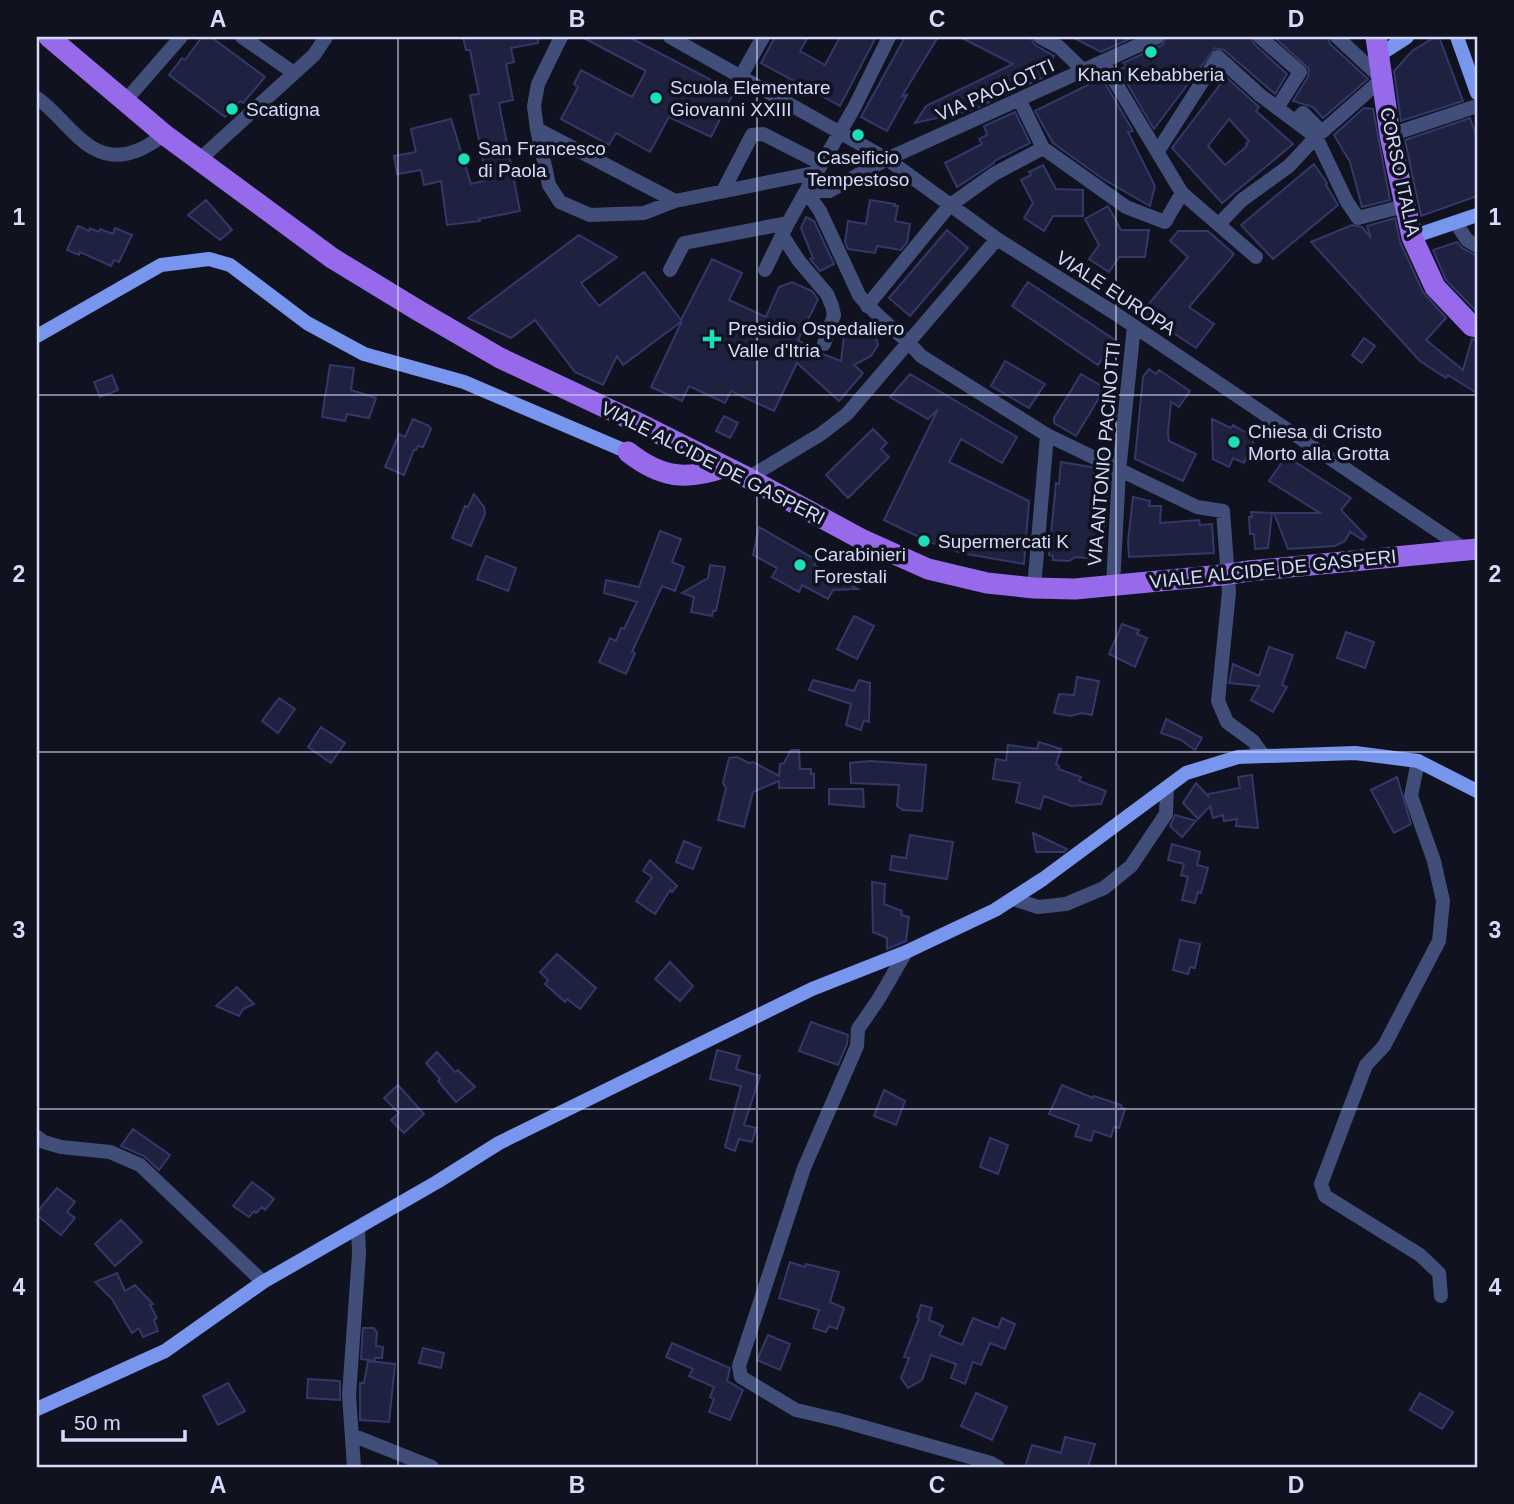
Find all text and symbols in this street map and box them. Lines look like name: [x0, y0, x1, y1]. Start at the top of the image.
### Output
text: A: [210, 6, 226, 32]
text: B: [569, 6, 585, 32]
text: C: [929, 6, 945, 32]
text: D: [1288, 6, 1304, 32]
marker: Khan Kebabberia: [1143, 44, 1159, 60]
street label: VIA PAOLOTTI: [933, 54, 1057, 126]
place label: Khan Kebabberia: [1078, 64, 1225, 85]
place label: Scuola Elementare Giovanni XXIII: [670, 77, 831, 120]
marker: Scuola Elementare Giovanni XXIII: [648, 90, 664, 106]
place label: Scatigna: [246, 99, 320, 120]
marker: Scatigna: [224, 101, 240, 117]
street label: CORSO ITALIA: [1376, 105, 1424, 239]
marker: Caseificio Tempestoso: [850, 127, 866, 143]
place label: San Francesco di Paola: [478, 138, 606, 181]
place label: Caseificio Tempestoso: [807, 147, 909, 190]
marker: San Francesco di Paola: [456, 151, 472, 167]
text: 1: [13, 204, 26, 230]
text: 1: [1489, 204, 1502, 230]
street label: VIALE EUROPA: [1052, 247, 1180, 340]
place label: Presidio Ospedaliero Valle d'Itria: [728, 318, 904, 361]
marker: Presidio Ospedaliero Valle d'Itria: [702, 329, 722, 349]
street label: VIA ANTONIO PACINOTTI: [1084, 341, 1124, 567]
street label: VIALE ALCIDE DE GASPERI: [598, 397, 828, 529]
place label: Chiesa di Cristo Morto alla Grotta: [1248, 421, 1390, 464]
marker: Chiesa di Cristo Morto alla Grotta: [1226, 434, 1242, 450]
place label: Supermercati K: [938, 531, 1069, 552]
marker: Supermercati K: [916, 533, 932, 549]
place label: Carabinieri Forestali: [814, 544, 906, 587]
street label: VIALE ALCIDE DE GASPERI: [1149, 546, 1397, 592]
marker: Carabinieri Forestali: [792, 557, 808, 573]
text: 2: [13, 561, 25, 587]
text: 2: [1489, 561, 1501, 587]
text: 3: [13, 917, 25, 943]
text: 3: [1489, 917, 1501, 943]
text: 4: [13, 1274, 26, 1300]
text: 4: [1489, 1274, 1502, 1300]
scale bar: [63, 1399, 186, 1443]
text: 50 m: [74, 1411, 121, 1434]
text: A: [210, 1472, 226, 1498]
text: B: [569, 1472, 585, 1498]
text: C: [929, 1472, 945, 1498]
text: D: [1288, 1472, 1304, 1498]

